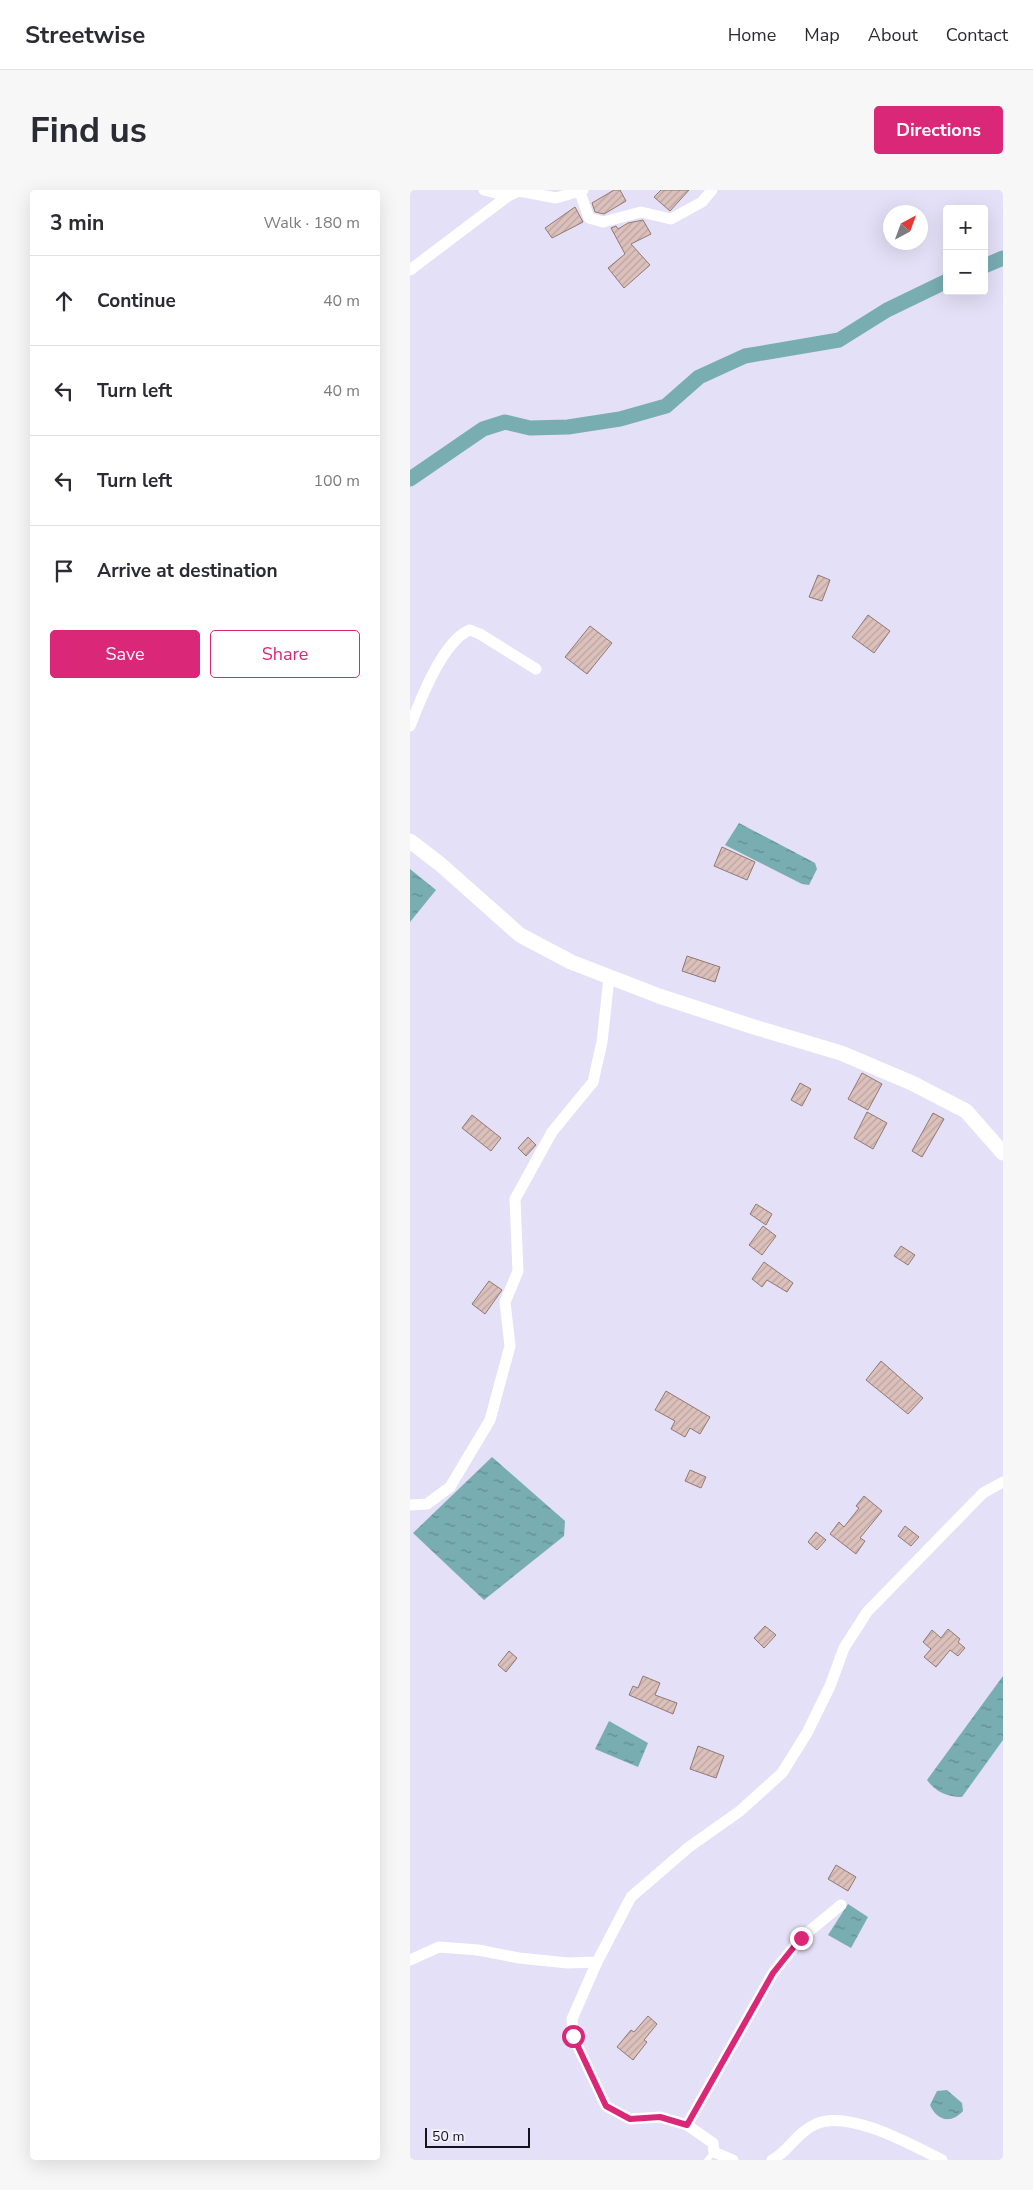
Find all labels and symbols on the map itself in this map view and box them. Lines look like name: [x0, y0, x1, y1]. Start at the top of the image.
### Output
north arrow: [883, 205, 928, 250]
route end: [790, 1927, 813, 1950]
route start: [562, 2025, 585, 2048]
scale bar: [425, 2125, 530, 2148]

